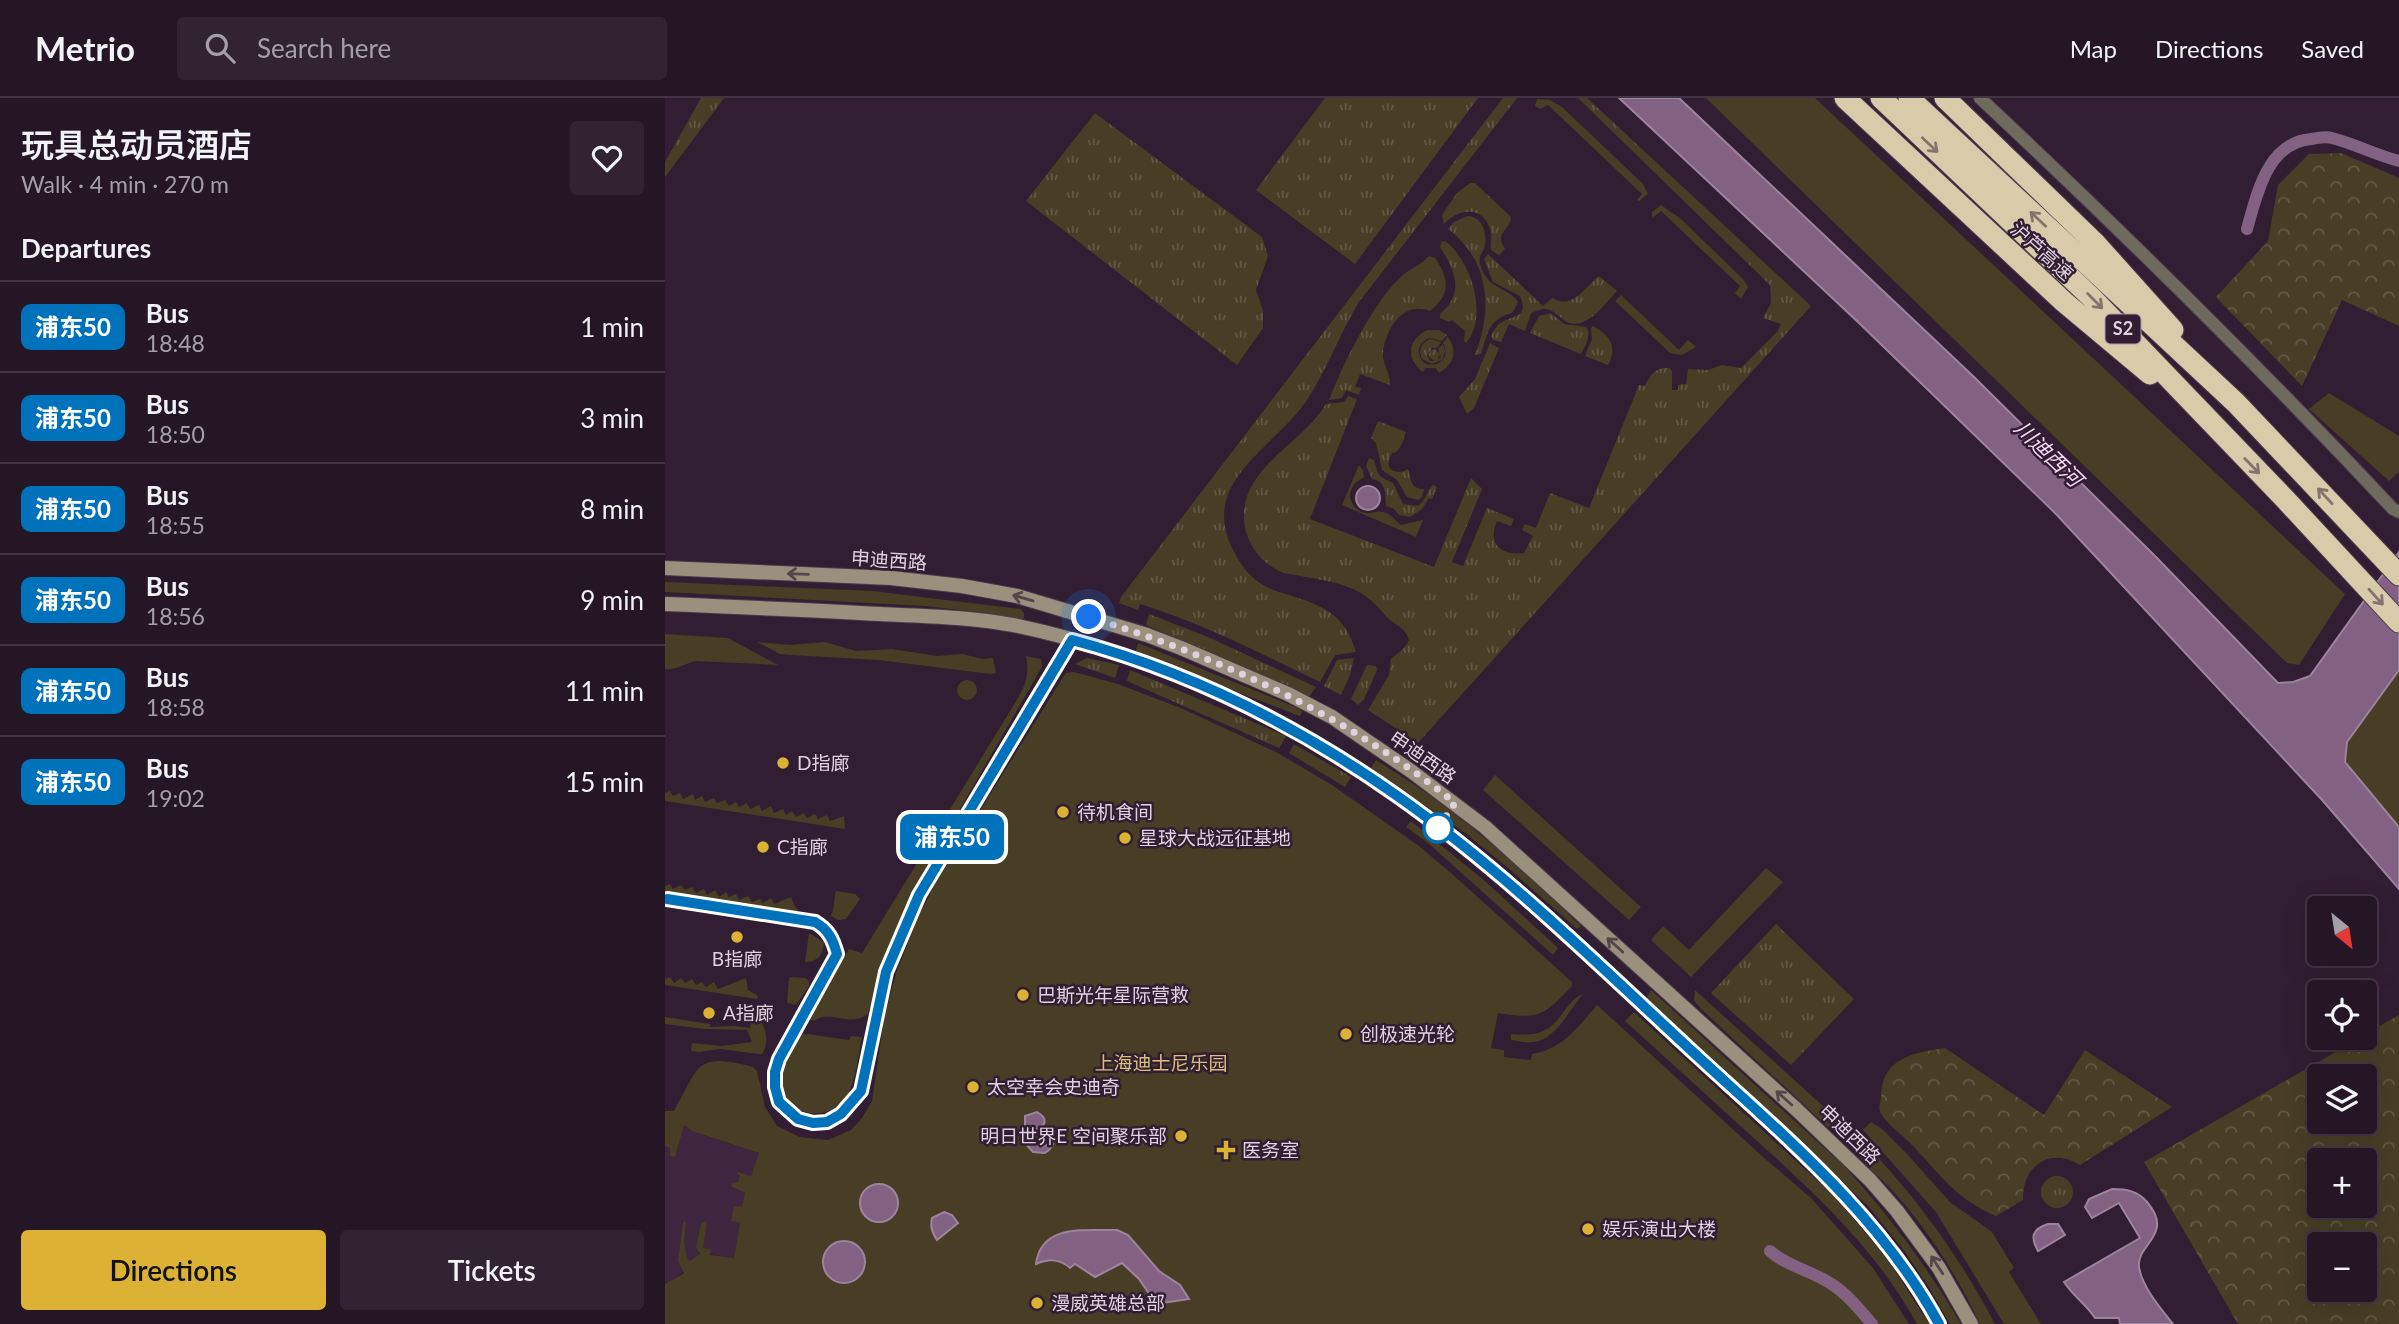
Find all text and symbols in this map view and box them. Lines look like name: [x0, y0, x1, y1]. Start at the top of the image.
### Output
search box: [177, 17, 667, 80]
text: Metrio: [35, 28, 135, 68]
icon: search: [201, 29, 239, 67]
text: Search here: [257, 32, 391, 64]
text: Map: [2070, 34, 2117, 63]
text: Directions: [2155, 34, 2263, 63]
text: Saved: [2301, 34, 2364, 63]
button: heart: [570, 121, 644, 195]
text: 玩具总动员酒店: [21, 124, 252, 164]
one-way arrow: [1921, 136, 1938, 153]
text: Walk · 4 min · 270 m: [21, 170, 229, 198]
one-way arrow: [2029, 211, 2046, 228]
street label: 沪芦高速: [2006, 217, 2078, 285]
text: Departures: [21, 232, 151, 264]
one-way arrow: [2087, 293, 2104, 310]
text: Bus: [146, 297, 189, 329]
text: 1 min: [580, 311, 644, 343]
text: 浦东50: [35, 312, 111, 341]
road number: S2: [2105, 314, 2141, 344]
text: 18:48: [146, 329, 205, 357]
text: Bus: [146, 388, 189, 420]
text: 3 min: [580, 402, 644, 434]
text: 浦东50: [35, 403, 111, 432]
water label: 川迪西河: [2010, 415, 2091, 494]
text: 18:50: [146, 420, 205, 448]
one-way arrow: [2244, 457, 2261, 474]
text: Bus: [146, 479, 189, 511]
one-way arrow: [2317, 487, 2334, 504]
text: 8 min: [580, 493, 644, 525]
text: 浦东50: [35, 494, 111, 523]
text: 18:55: [146, 511, 205, 539]
street label: 申迪西路: [850, 545, 928, 574]
one-way arrow: [786, 568, 809, 581]
text: Bus: [146, 570, 189, 602]
text: 9 min: [580, 584, 644, 616]
text: 浦东50: [35, 585, 111, 614]
one-way arrow: [2368, 588, 2384, 606]
one-way arrow: [1013, 591, 1035, 604]
your location: [1071, 599, 1106, 634]
text: 18:56: [146, 602, 205, 630]
text: Bus: [146, 661, 189, 693]
text: 11 min: [565, 675, 644, 707]
text: 浦东50: [35, 676, 111, 705]
text: 18:58: [146, 693, 205, 721]
street label: 申迪西路: [1386, 725, 1461, 788]
place label: D指廊: [797, 751, 849, 774]
text: Bus: [146, 752, 189, 784]
marker: D指廊: [775, 755, 791, 771]
text: 15 min: [565, 766, 644, 798]
text: 浦东50: [35, 767, 111, 796]
text: 19:02: [146, 784, 205, 812]
place label: 待机食间: [1077, 800, 1153, 823]
marker: 待机食间: [1055, 804, 1071, 820]
unlabelled marker: [1423, 813, 1453, 843]
line badge: 浦东50: [903, 814, 1001, 860]
text: 浦东50: [914, 822, 990, 851]
place label: 星球大战远征基地: [1139, 826, 1291, 849]
marker: 星球大战远征基地: [1117, 830, 1133, 846]
place label: C指廊: [777, 835, 828, 858]
marker: C指廊: [755, 839, 771, 855]
north arrow: [2307, 896, 2377, 966]
map controls: [2307, 896, 2377, 1302]
marker: B指廊: [729, 929, 745, 945]
one-way arrow: [1606, 937, 1624, 953]
place label: B指廊: [712, 947, 762, 970]
button: locate: [2307, 980, 2377, 1050]
place label: 巴斯光年星际营救: [1037, 983, 1189, 1006]
marker: 巴斯光年星际营救: [1015, 987, 1031, 1003]
place label: A指廊: [723, 1001, 774, 1024]
marker: A指廊: [701, 1005, 717, 1021]
place label: 创极速光轮: [1360, 1022, 1455, 1045]
marker: 创极速光轮: [1338, 1026, 1354, 1042]
park label: 上海迪士尼乐园: [1094, 1051, 1228, 1074]
button: layers: [2307, 1064, 2377, 1134]
place label: 太空幸会史迪奇: [987, 1075, 1120, 1098]
marker: 太空幸会史迪奇: [965, 1079, 981, 1095]
one-way arrow: [1776, 1089, 1793, 1106]
street label: 申迪西路: [1815, 1099, 1886, 1168]
place label: 明日世界E 空间聚乐部: [980, 1124, 1167, 1147]
marker: 明日世界E 空间聚乐部: [1173, 1128, 1189, 1144]
place label: 医务室: [1242, 1138, 1299, 1161]
marker: 医务室: [1216, 1140, 1236, 1160]
button: +: [2307, 1148, 2377, 1218]
place label: 娱乐演出大楼: [1602, 1217, 1716, 1240]
marker: 娱乐演出大楼: [1580, 1221, 1596, 1237]
button: Directions: [21, 1230, 326, 1310]
button: Tickets: [340, 1230, 644, 1310]
button: −: [2307, 1232, 2377, 1302]
one-way arrow: [1930, 1256, 1944, 1275]
place label: 漫威英雄总部: [1051, 1291, 1165, 1314]
marker: 漫威英雄总部: [1029, 1295, 1045, 1311]

